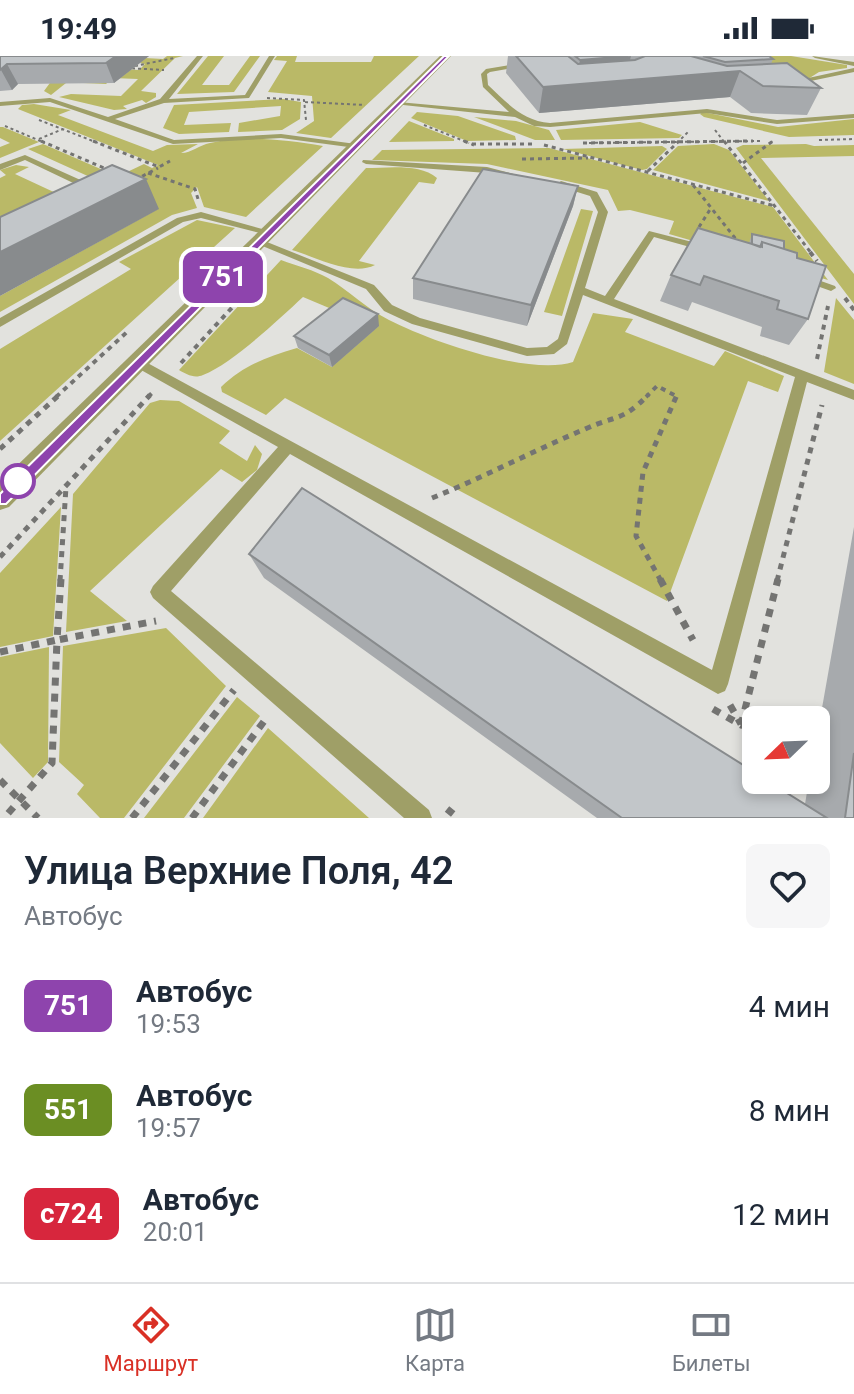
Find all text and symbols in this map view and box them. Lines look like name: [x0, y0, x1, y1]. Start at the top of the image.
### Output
text: 19:49: [40, 11, 117, 46]
line badge: 751: [177, 251, 269, 303]
text: 751: [199, 260, 247, 293]
unlabelled marker: [1, 464, 35, 498]
north arrow: [742, 706, 830, 794]
map controls: [742, 706, 830, 794]
button: heart: [746, 844, 830, 928]
text: Улица Верхние Поля, 42: [24, 849, 454, 893]
text: Автобус: [24, 901, 123, 931]
text: Автобус: [136, 974, 252, 1009]
text: 751: [44, 989, 92, 1022]
text: 4 мин: [749, 989, 830, 1024]
text: 19:53: [136, 1009, 201, 1039]
text: Автобус: [136, 1078, 252, 1113]
text: 551: [44, 1093, 92, 1126]
text: 8 мин: [749, 1093, 830, 1128]
text: 19:57: [136, 1113, 201, 1143]
text: Автобус: [143, 1182, 259, 1217]
text: с724: [40, 1197, 103, 1230]
text: 12 мин: [732, 1197, 830, 1232]
text: 20:01: [143, 1217, 208, 1247]
tab: Маршрут: [103, 1303, 198, 1376]
tab: Карта: [405, 1303, 465, 1376]
tab: Билеты: [672, 1303, 751, 1376]

